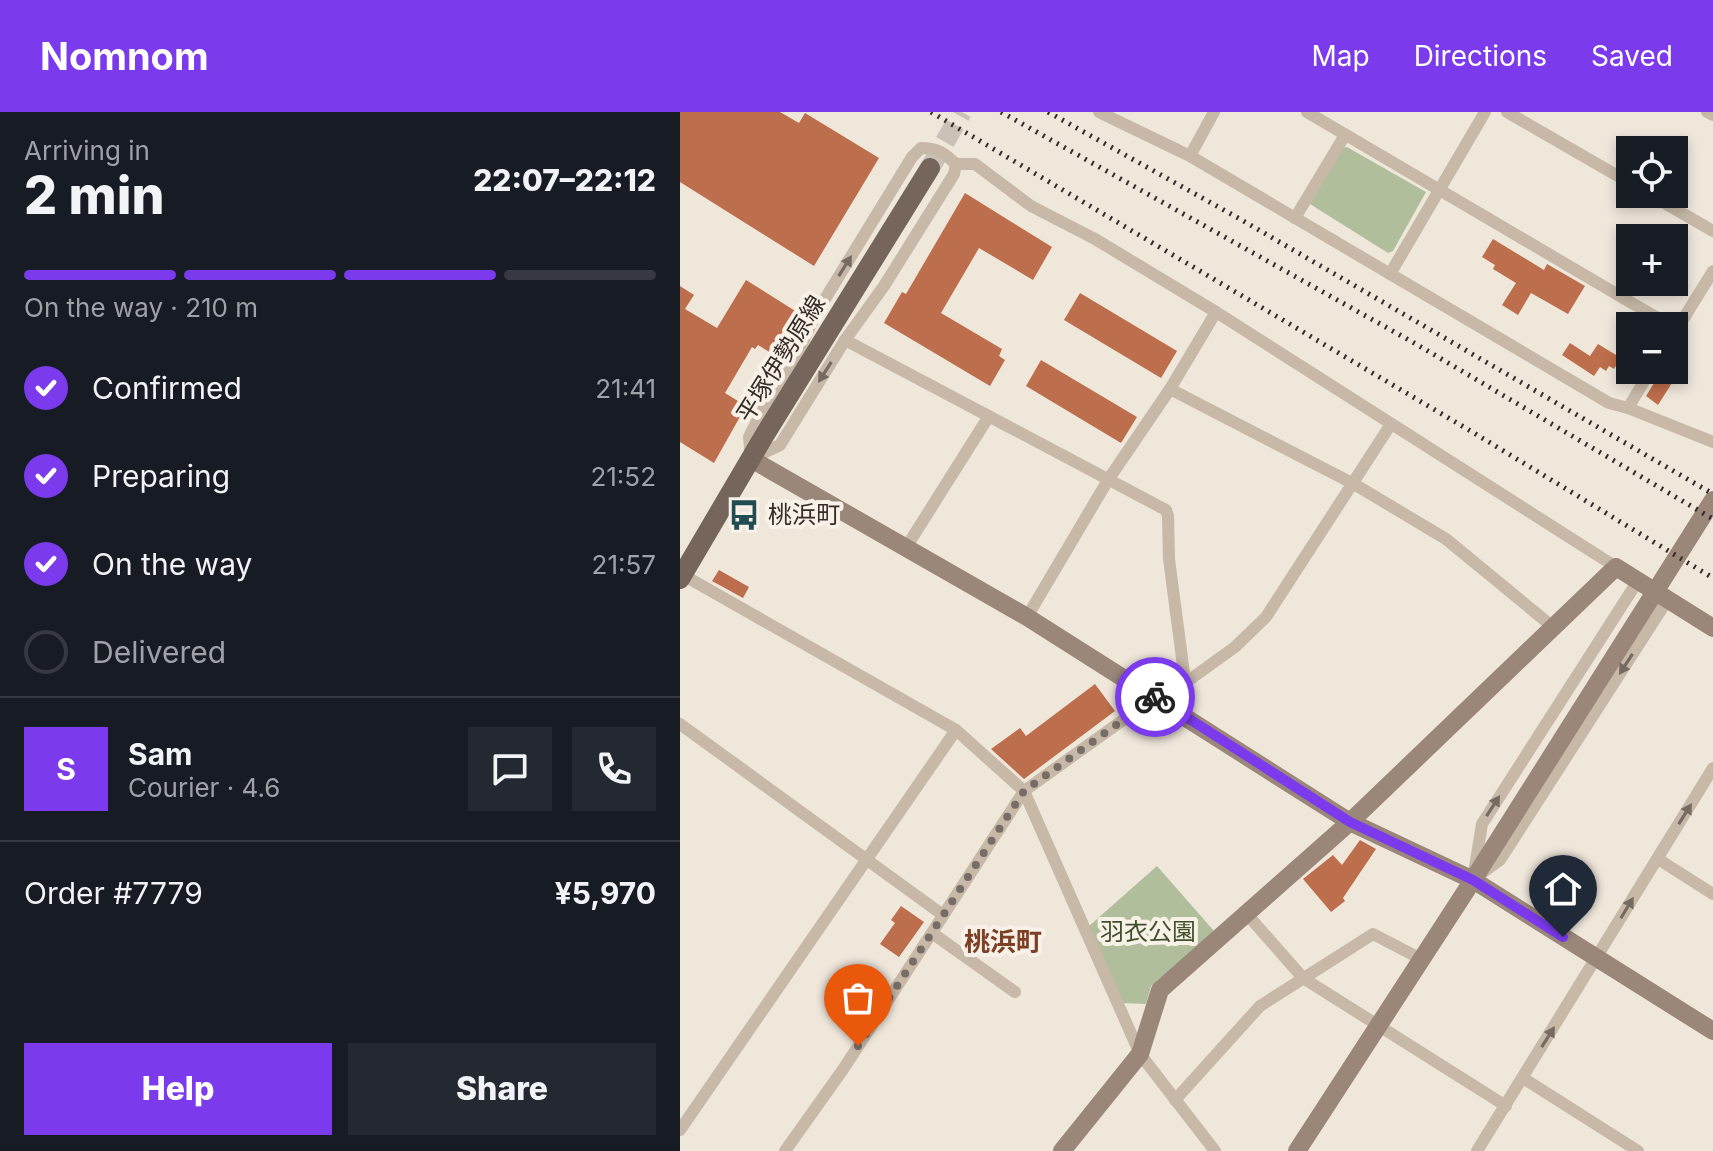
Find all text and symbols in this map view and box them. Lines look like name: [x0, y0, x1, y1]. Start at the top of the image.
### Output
text: Nomnom: [40, 33, 209, 79]
text: Map: [1311, 39, 1370, 73]
text: Directions: [1414, 39, 1547, 73]
text: Saved: [1591, 39, 1673, 73]
text: Arriving in: [24, 135, 150, 166]
map controls: [1616, 136, 1688, 384]
button: locate: [1616, 136, 1688, 208]
text: 22:07–22:12: [473, 162, 656, 198]
text: 2 min: [24, 164, 165, 227]
button: +: [1616, 224, 1688, 296]
one-way arrow: [838, 255, 852, 277]
street label: 平塚伊勢原線: [730, 290, 831, 427]
text: On the way · 210 m: [24, 292, 258, 323]
button: −: [1616, 312, 1688, 384]
one-way arrow: [819, 361, 833, 383]
icon: check: [24, 366, 68, 410]
text: Confirmed: [92, 370, 242, 406]
text: 21:41: [595, 373, 656, 404]
icon: check: [24, 454, 68, 498]
text: Preparing: [92, 458, 230, 494]
text: 21:52: [590, 461, 656, 492]
bus stop icon: 桃浜町: [727, 498, 761, 532]
place label: 桃浜町: [768, 500, 840, 529]
icon: check: [24, 542, 68, 586]
text: On the way: [92, 546, 252, 582]
text: 21:57: [592, 549, 656, 580]
text: Delivered: [92, 634, 226, 670]
one-way arrow: [1619, 654, 1634, 675]
courier: [1115, 657, 1195, 737]
icon: bike: [1133, 675, 1177, 719]
button: chat: [468, 727, 552, 811]
button: phone: [572, 727, 656, 811]
text: Sam: [128, 736, 192, 772]
text: S: [56, 751, 76, 787]
text: Courier · 4.6: [128, 772, 280, 803]
one-way arrow: [1486, 795, 1500, 817]
one-way arrow: [1678, 803, 1693, 824]
pin: [1529, 855, 1597, 937]
icon: home: [1541, 867, 1585, 911]
text: Order #7779: [24, 875, 203, 911]
text: ¥5,970: [555, 875, 656, 911]
one-way arrow: [1620, 897, 1634, 919]
park label: 羽衣公園: [1100, 917, 1196, 946]
district label: 桃浜町: [964, 926, 1042, 957]
pin: [824, 964, 892, 1046]
icon: bag: [836, 976, 880, 1020]
one-way arrow: [1541, 1026, 1555, 1048]
button: Help: [24, 1043, 332, 1135]
button: Share: [348, 1043, 656, 1135]

